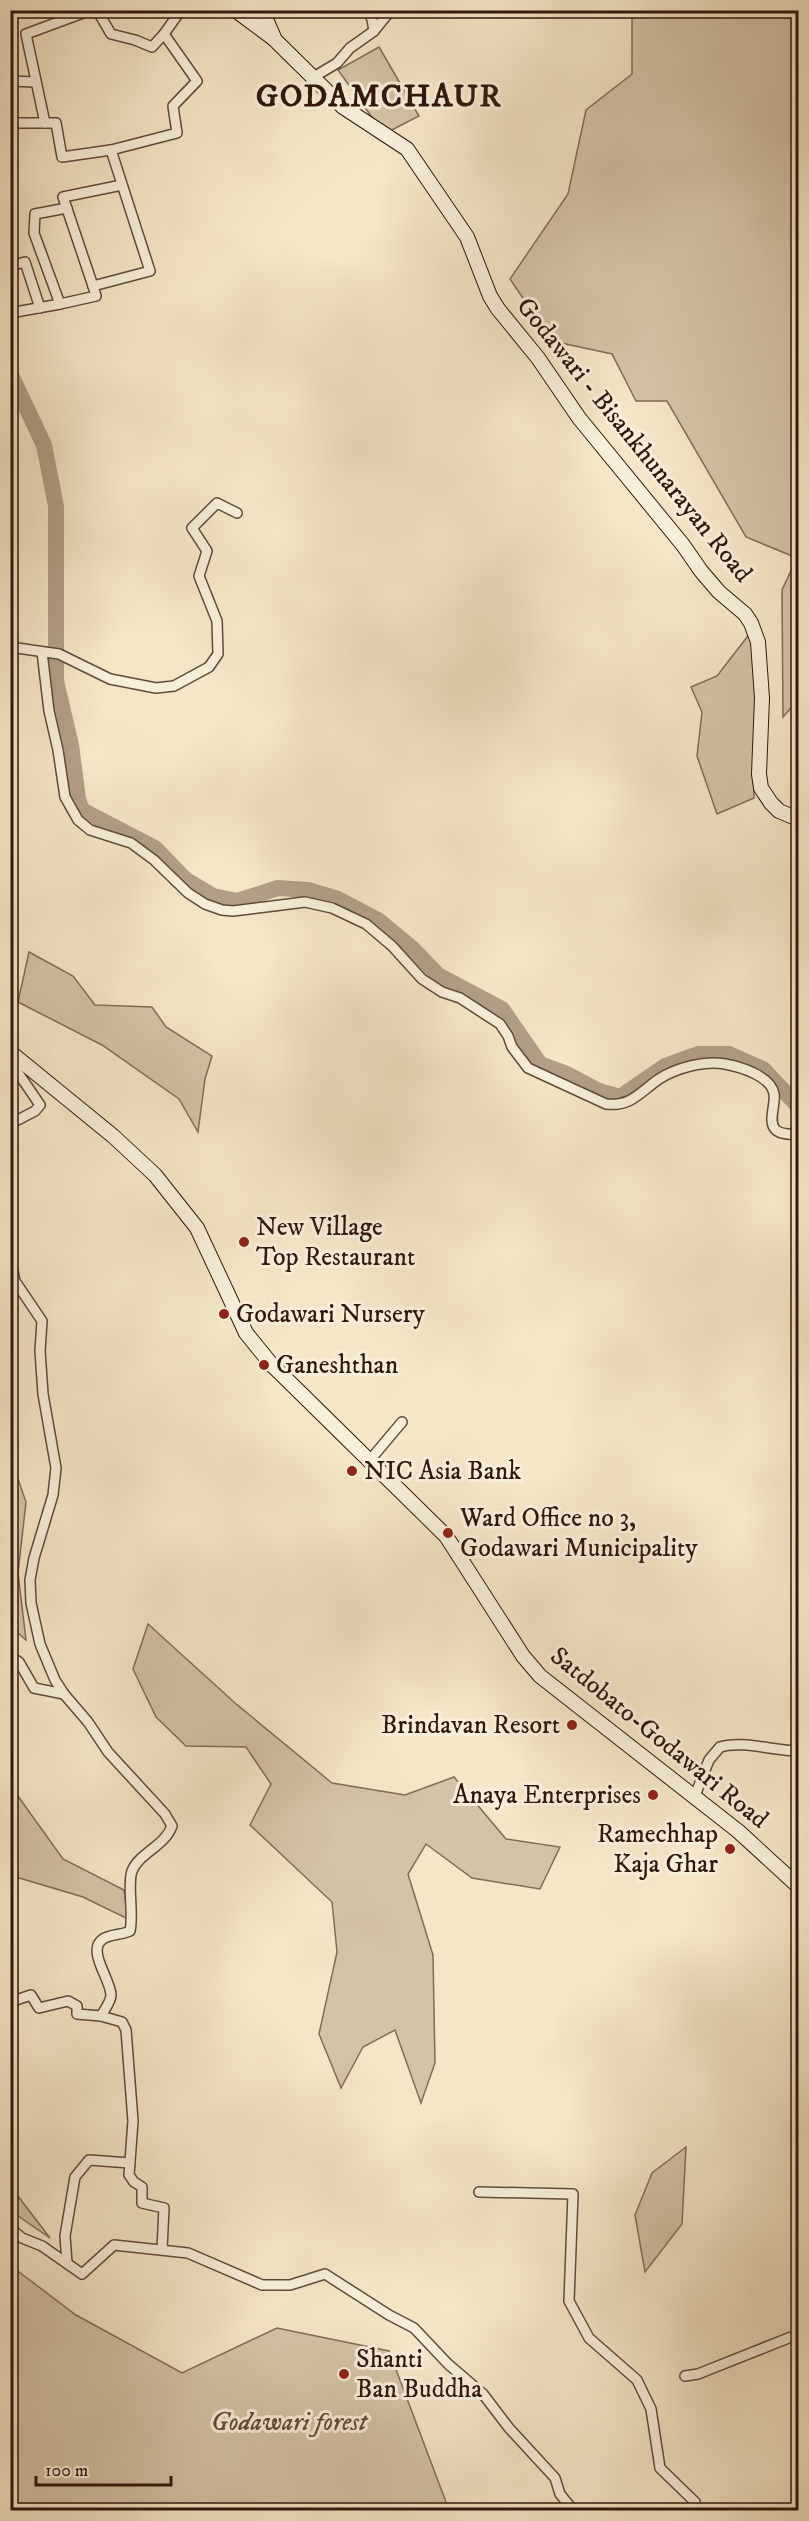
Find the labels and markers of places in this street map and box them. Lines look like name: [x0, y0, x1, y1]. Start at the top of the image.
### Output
place label: New Village Top Restaurant: [256, 1211, 415, 1274]
marker: New Village Top Restaurant: [237, 1235, 251, 1249]
place label: Godawari Nursery: [236, 1298, 425, 1331]
marker: Godawari Nursery: [217, 1307, 231, 1321]
place label: Ganeshthan: [276, 1349, 399, 1382]
marker: Ganeshthan: [257, 1358, 271, 1372]
place label: NIC Asia Bank: [364, 1455, 521, 1488]
marker: NIC Asia Bank: [345, 1464, 359, 1478]
place label: Ward Office no 3, Godawari Municipality: [459, 1502, 698, 1565]
marker: Ward Office no 3, Godawari Municipality: [441, 1526, 455, 1540]
place label: Brindavan Resort: [381, 1709, 560, 1742]
marker: Brindavan Resort: [565, 1718, 579, 1732]
place label: Anaya Enterprises: [453, 1779, 641, 1812]
marker: Anaya Enterprises: [646, 1788, 660, 1802]
place label: Ramechhap Kaja Ghar: [597, 1818, 718, 1881]
marker: Ramechhap Kaja Ghar: [723, 1842, 737, 1856]
place label: Shanti Ban Buddha: [356, 2343, 482, 2406]
marker: Shanti Ban Buddha: [337, 2367, 351, 2381]

